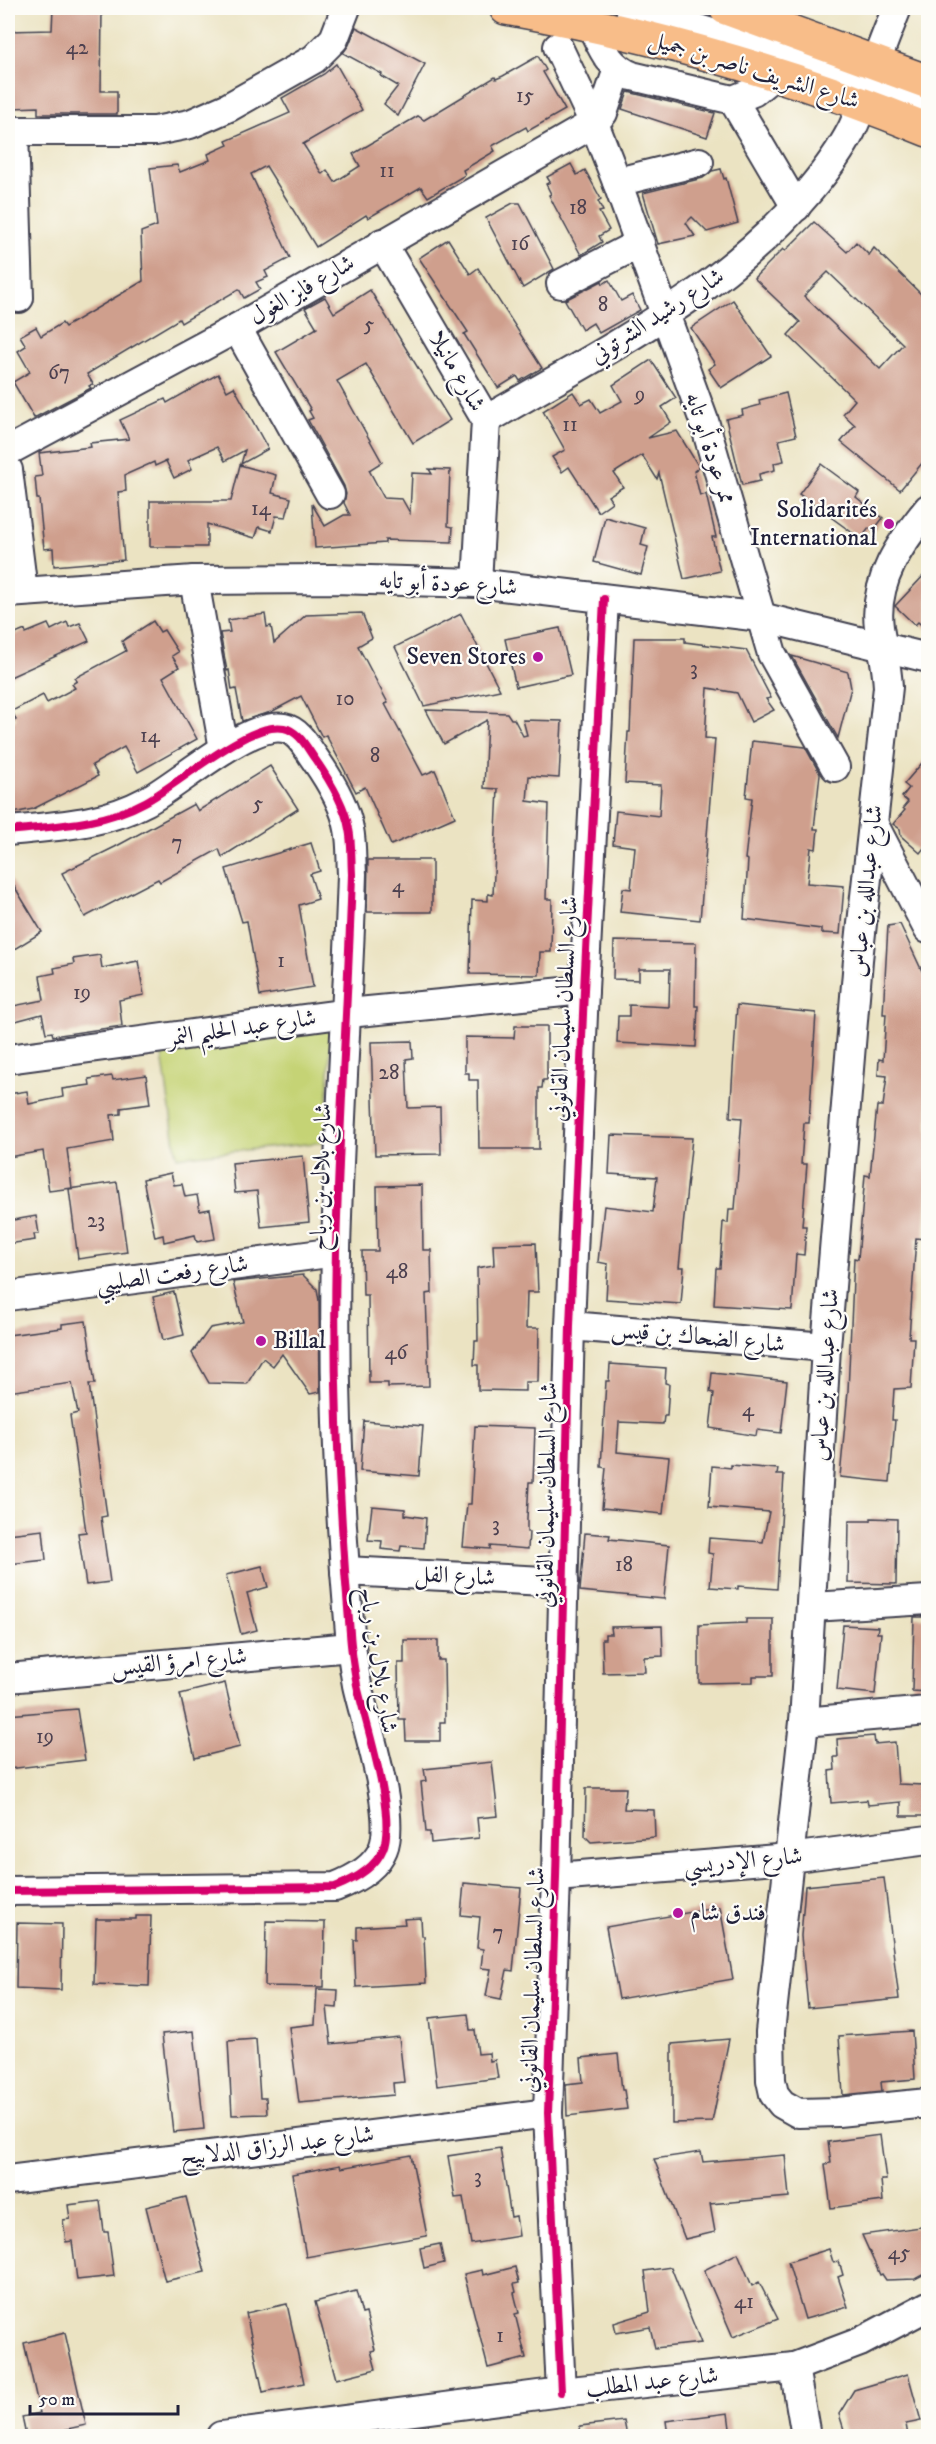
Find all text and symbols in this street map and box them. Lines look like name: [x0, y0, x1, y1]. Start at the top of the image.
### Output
street label: شارع الشريف ناصر بن جميل: [644, 24, 863, 120]
house number: 42: [66, 35, 89, 61]
house number: 15: [516, 83, 534, 109]
house number: 11: [379, 158, 395, 184]
house number: 18: [569, 195, 587, 221]
house number: 16: [511, 231, 530, 257]
street label: شارع فايز الغول: [244, 248, 362, 336]
street label: شارع رشيد الشرتوني: [584, 261, 732, 374]
house number: 8: [598, 292, 608, 318]
house number: 5: [364, 312, 374, 338]
street label: شارع مانيلا: [418, 325, 492, 419]
house number: 67: [48, 360, 70, 386]
house number: 9: [634, 382, 645, 408]
street label: ممر عودة أبو تايه: [678, 387, 745, 508]
house number: 11: [562, 412, 578, 438]
place label: Solidarités International: [750, 495, 878, 553]
house number: 14: [251, 496, 272, 522]
marker: Solidarités International: [882, 517, 896, 531]
street label: شارع عودة أبو تايه: [378, 562, 518, 607]
place label: Seven Stores: [407, 642, 526, 672]
marker: Seven Stores: [531, 650, 545, 664]
house number: 3: [690, 656, 698, 682]
house number: 10: [336, 686, 354, 712]
house number: 14: [140, 723, 161, 749]
house number: 8: [370, 743, 380, 769]
house number: 5: [253, 791, 263, 817]
street label: شارع عبدالله بن عباس: [842, 803, 894, 979]
house number: 7: [171, 830, 183, 856]
house number: 4: [392, 873, 405, 899]
street label: شارع السلطان سليمان القانوني: [543, 895, 589, 1123]
house number: 1: [277, 948, 285, 974]
house number: 19: [73, 980, 91, 1006]
street label: شارع عبد الحليم النمر: [163, 1003, 319, 1062]
house number: 28: [379, 1060, 399, 1086]
street label: شارع بلال بن رباح: [303, 1102, 344, 1252]
house number: 23: [87, 1208, 105, 1234]
street label: شارع رفعت الصليبي: [94, 1248, 251, 1305]
house number: 48: [386, 1259, 408, 1285]
street label: شارع عبدالله بن عباس: [804, 1288, 850, 1463]
street label: شارع الضحاك بن قيس: [609, 1314, 786, 1364]
place label: Billal: [273, 1326, 327, 1356]
marker: Billal: [254, 1334, 268, 1348]
house number: 46: [384, 1340, 409, 1366]
street label: شارع السلطان سليمان القانوني: [530, 1382, 568, 1608]
house number: 4: [742, 1397, 755, 1423]
house number: 3: [492, 1512, 500, 1538]
house number: 18: [615, 1552, 633, 1578]
street label: شارع الفل: [414, 1559, 496, 1597]
street label: شارع بلال بن رباح: [347, 1584, 404, 1736]
street label: شارع امرؤ القيس: [110, 1641, 249, 1687]
house number: 19: [36, 1724, 54, 1750]
street label: شارع الإدريسي: [682, 1841, 804, 1887]
street label: شارع السلطان سليمان القانوني: [514, 1866, 556, 2094]
place label: فندق شام: [690, 1898, 766, 1933]
marker: فندق شام: [671, 1906, 685, 1920]
house number: 7: [492, 1920, 504, 1946]
street label: شارع عبد الرزاق الدلابيح: [178, 2119, 376, 2178]
house number: 3: [474, 2164, 482, 2190]
house number: 45: [888, 2240, 910, 2266]
house number: 41: [734, 2289, 754, 2315]
house number: 1: [496, 2323, 504, 2349]
street label: شارع عبد المطلب: [584, 2360, 720, 2408]
scale bar: [30, 2378, 178, 2416]
text: 50 m: [39, 2389, 75, 2411]

